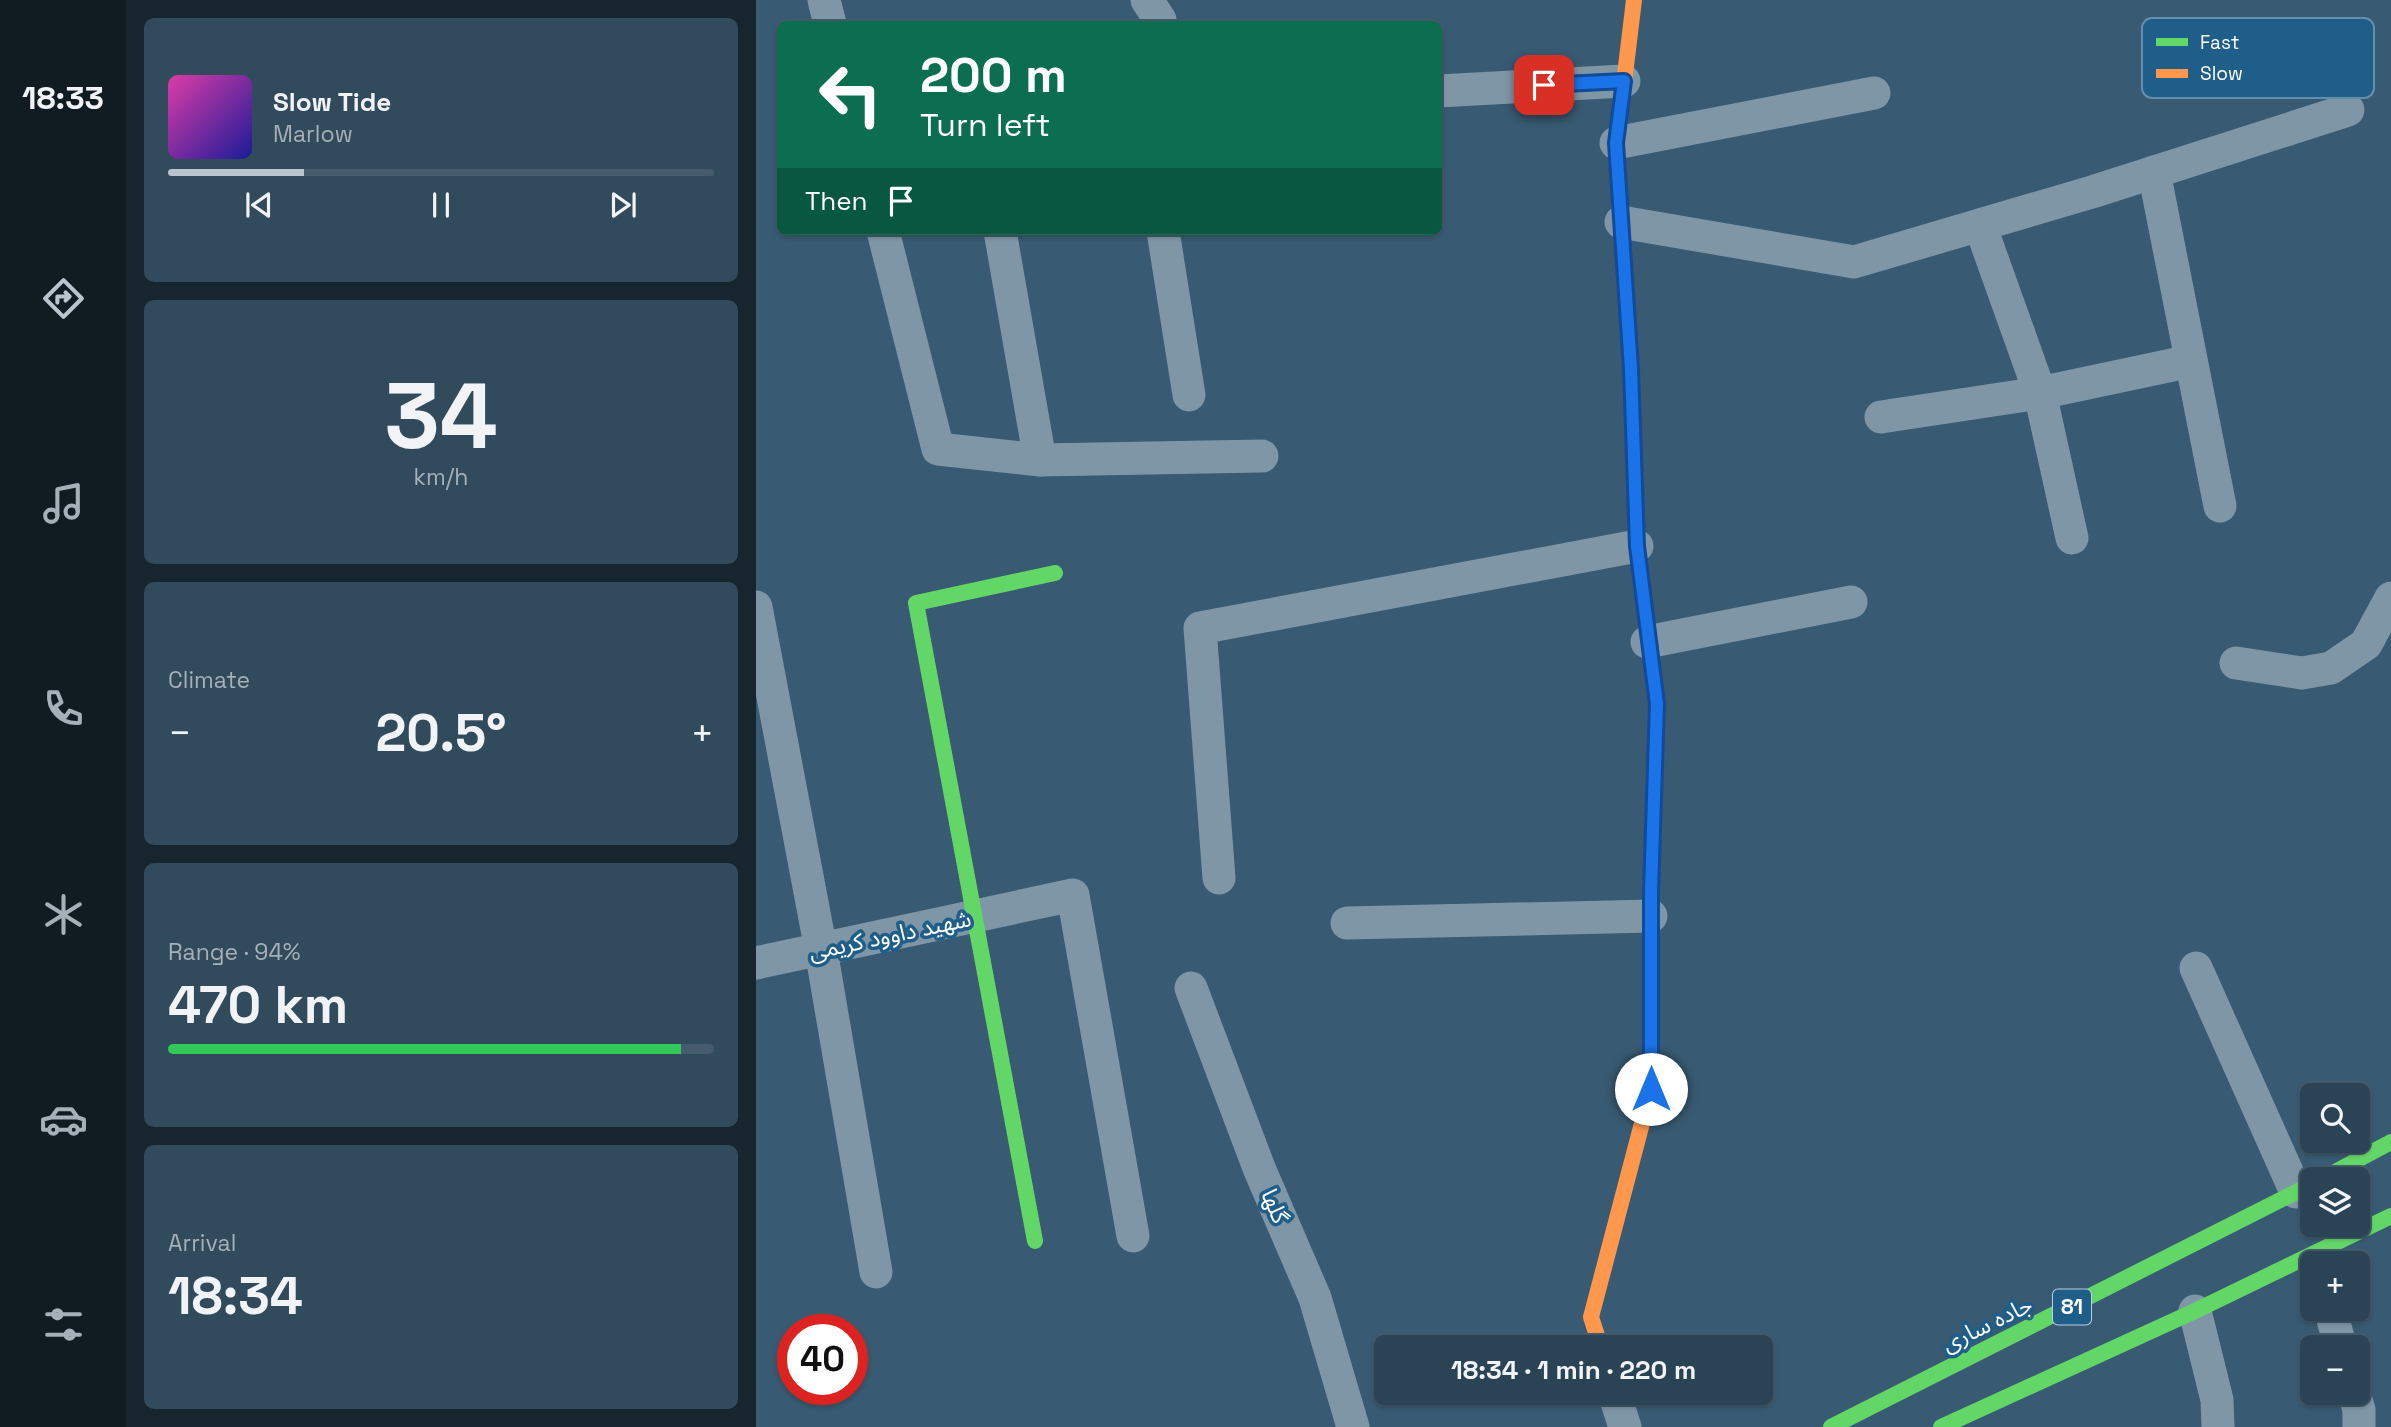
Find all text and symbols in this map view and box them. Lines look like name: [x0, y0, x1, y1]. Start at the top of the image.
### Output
legend: [2142, 18, 2374, 98]
text: Fast: [2200, 30, 2240, 55]
text: 200 m: [920, 44, 1067, 106]
icon: left: [805, 49, 896, 140]
pin: [1514, 55, 1574, 115]
text: Slow: [2200, 61, 2243, 86]
icon: arrive: [1525, 66, 1563, 104]
text: 18:33: [22, 78, 104, 118]
text: Slow Tide: [273, 85, 391, 119]
text: Turn left: [920, 105, 1050, 145]
text: Marlow: [273, 119, 353, 149]
icon: arrive: [882, 182, 920, 220]
text: Then: [805, 184, 868, 218]
icon: previous: [240, 186, 278, 224]
icon: pause: [422, 186, 460, 224]
icon: next: [604, 186, 642, 224]
icon: directions: [39, 274, 88, 323]
text: 34: [384, 358, 498, 475]
text: km/h: [414, 462, 468, 492]
icon: music: [39, 479, 88, 528]
text: Climate: [168, 665, 250, 695]
icon: phone: [39, 684, 88, 733]
text: 20.5°: [375, 700, 507, 766]
text: −: [168, 709, 192, 757]
text: +: [690, 709, 714, 757]
icon: climate: [39, 890, 88, 939]
street label: شهید داوود کریمی: [806, 903, 974, 967]
text: Range · 94%: [168, 937, 301, 967]
text: 470 km: [168, 972, 348, 1038]
position arrow: [1614, 1052, 1688, 1126]
map controls: [2300, 1083, 2370, 1405]
button: search: [2300, 1083, 2370, 1153]
icon: car: [39, 1095, 88, 1144]
button: layers: [2300, 1167, 2370, 1237]
street label: گلها: [1254, 1184, 1296, 1228]
text: Arrival: [168, 1228, 236, 1258]
button: +: [2300, 1251, 2370, 1321]
text: 18:34: [168, 1263, 303, 1329]
street label: جاده ساری: [1937, 1289, 2037, 1359]
road number: 81: [2053, 1290, 2091, 1324]
icon: filters: [39, 1300, 88, 1349]
speed limit sign: 40: [777, 1314, 868, 1405]
button: −: [2300, 1335, 2370, 1405]
text: 18:34 · 1 min · 220 m: [1451, 1353, 1696, 1387]

